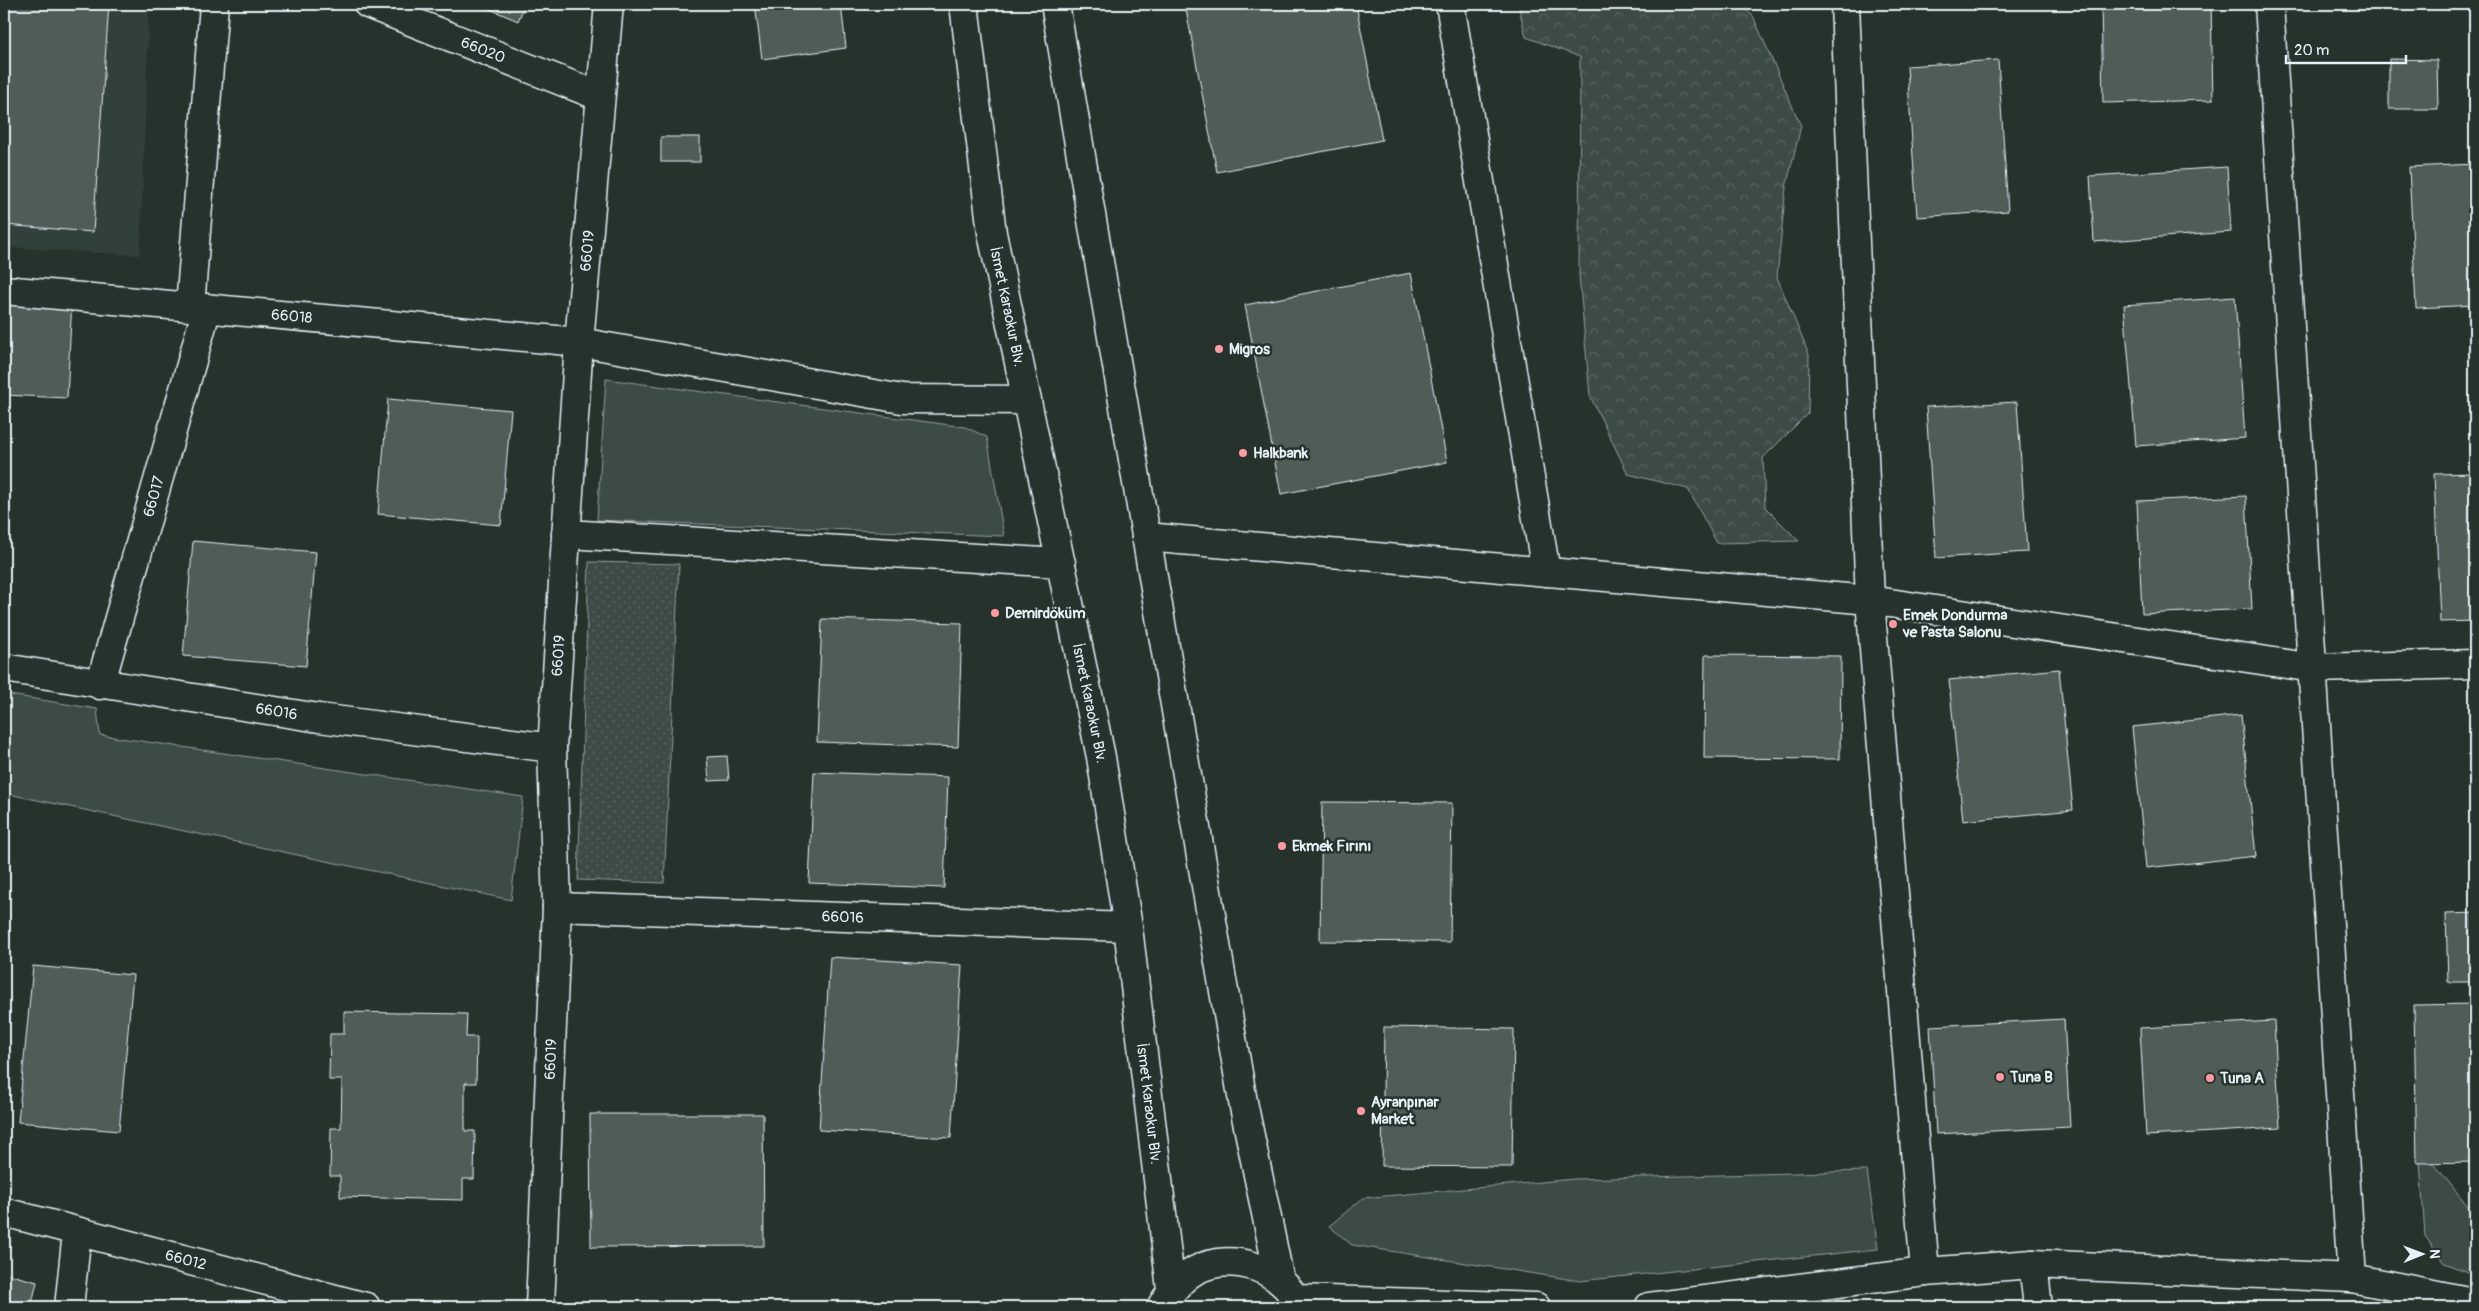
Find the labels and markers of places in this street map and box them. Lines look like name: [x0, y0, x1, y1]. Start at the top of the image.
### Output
place label: Migros: [1229, 340, 1270, 359]
marker: Migros: [1213, 343, 1225, 355]
place label: Halkbank: [1253, 444, 1309, 463]
marker: Halkbank: [1237, 447, 1249, 459]
place label: Demirdöküm: [1005, 604, 1086, 623]
place label: Emek Dondurma ve Pasta Salonu: [1902, 606, 2007, 642]
marker: Demirdöküm: [989, 607, 1001, 619]
marker: Emek Dondurma ve Pasta Salonu: [1887, 618, 1899, 630]
place label: Ekmek Fırını: [1292, 837, 1371, 856]
marker: Ekmek Fırını: [1276, 840, 1288, 852]
place label: Tuna B: [2009, 1068, 2053, 1087]
place label: Tuna A: [2219, 1069, 2264, 1088]
marker: Tuna B: [1994, 1071, 2006, 1083]
marker: Tuna A: [2204, 1072, 2216, 1084]
place label: Ayranpınar Market: [1371, 1093, 1439, 1129]
marker: Ayranpınar Market: [1355, 1105, 1367, 1117]

